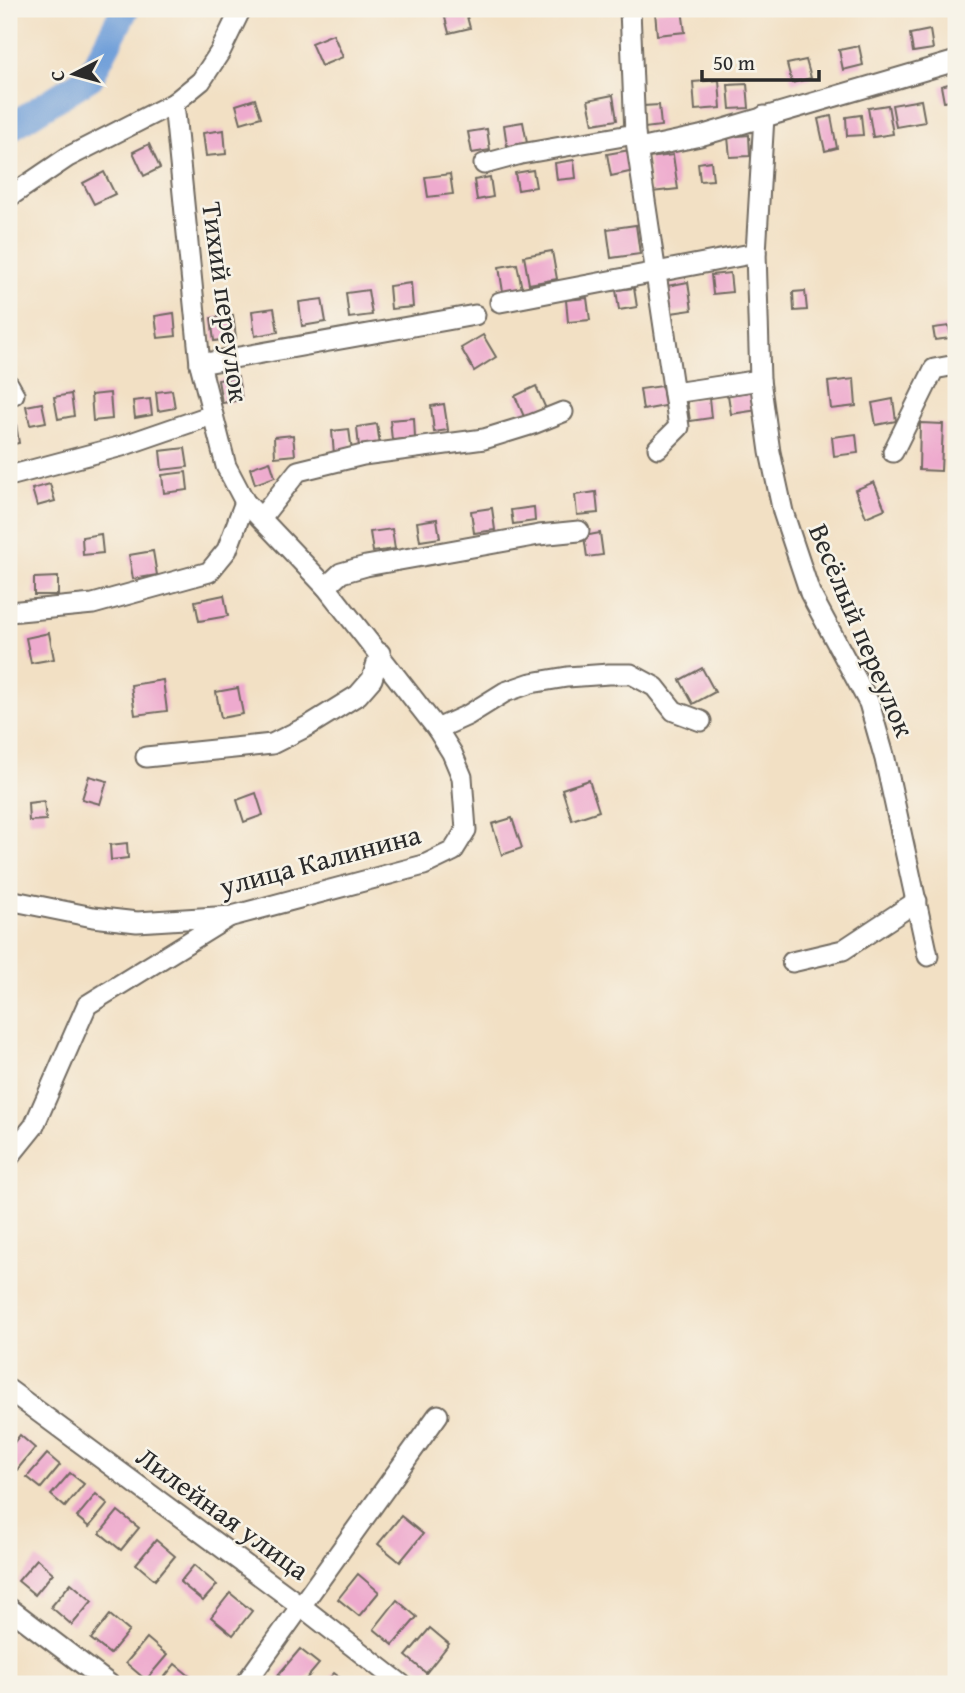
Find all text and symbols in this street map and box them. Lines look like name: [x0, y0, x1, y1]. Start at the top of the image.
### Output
north arrow: [38, 38, 108, 108]
scale bar: [702, 38, 820, 82]
text: 50 m: [713, 47, 755, 78]
text: С: [43, 69, 72, 83]
street label: Тихий переулок: [192, 199, 261, 405]
street label: Весёлый переулок: [799, 517, 926, 743]
street label: улица Калинина: [214, 813, 426, 906]
street label: Лилейная улица: [128, 1436, 319, 1590]

